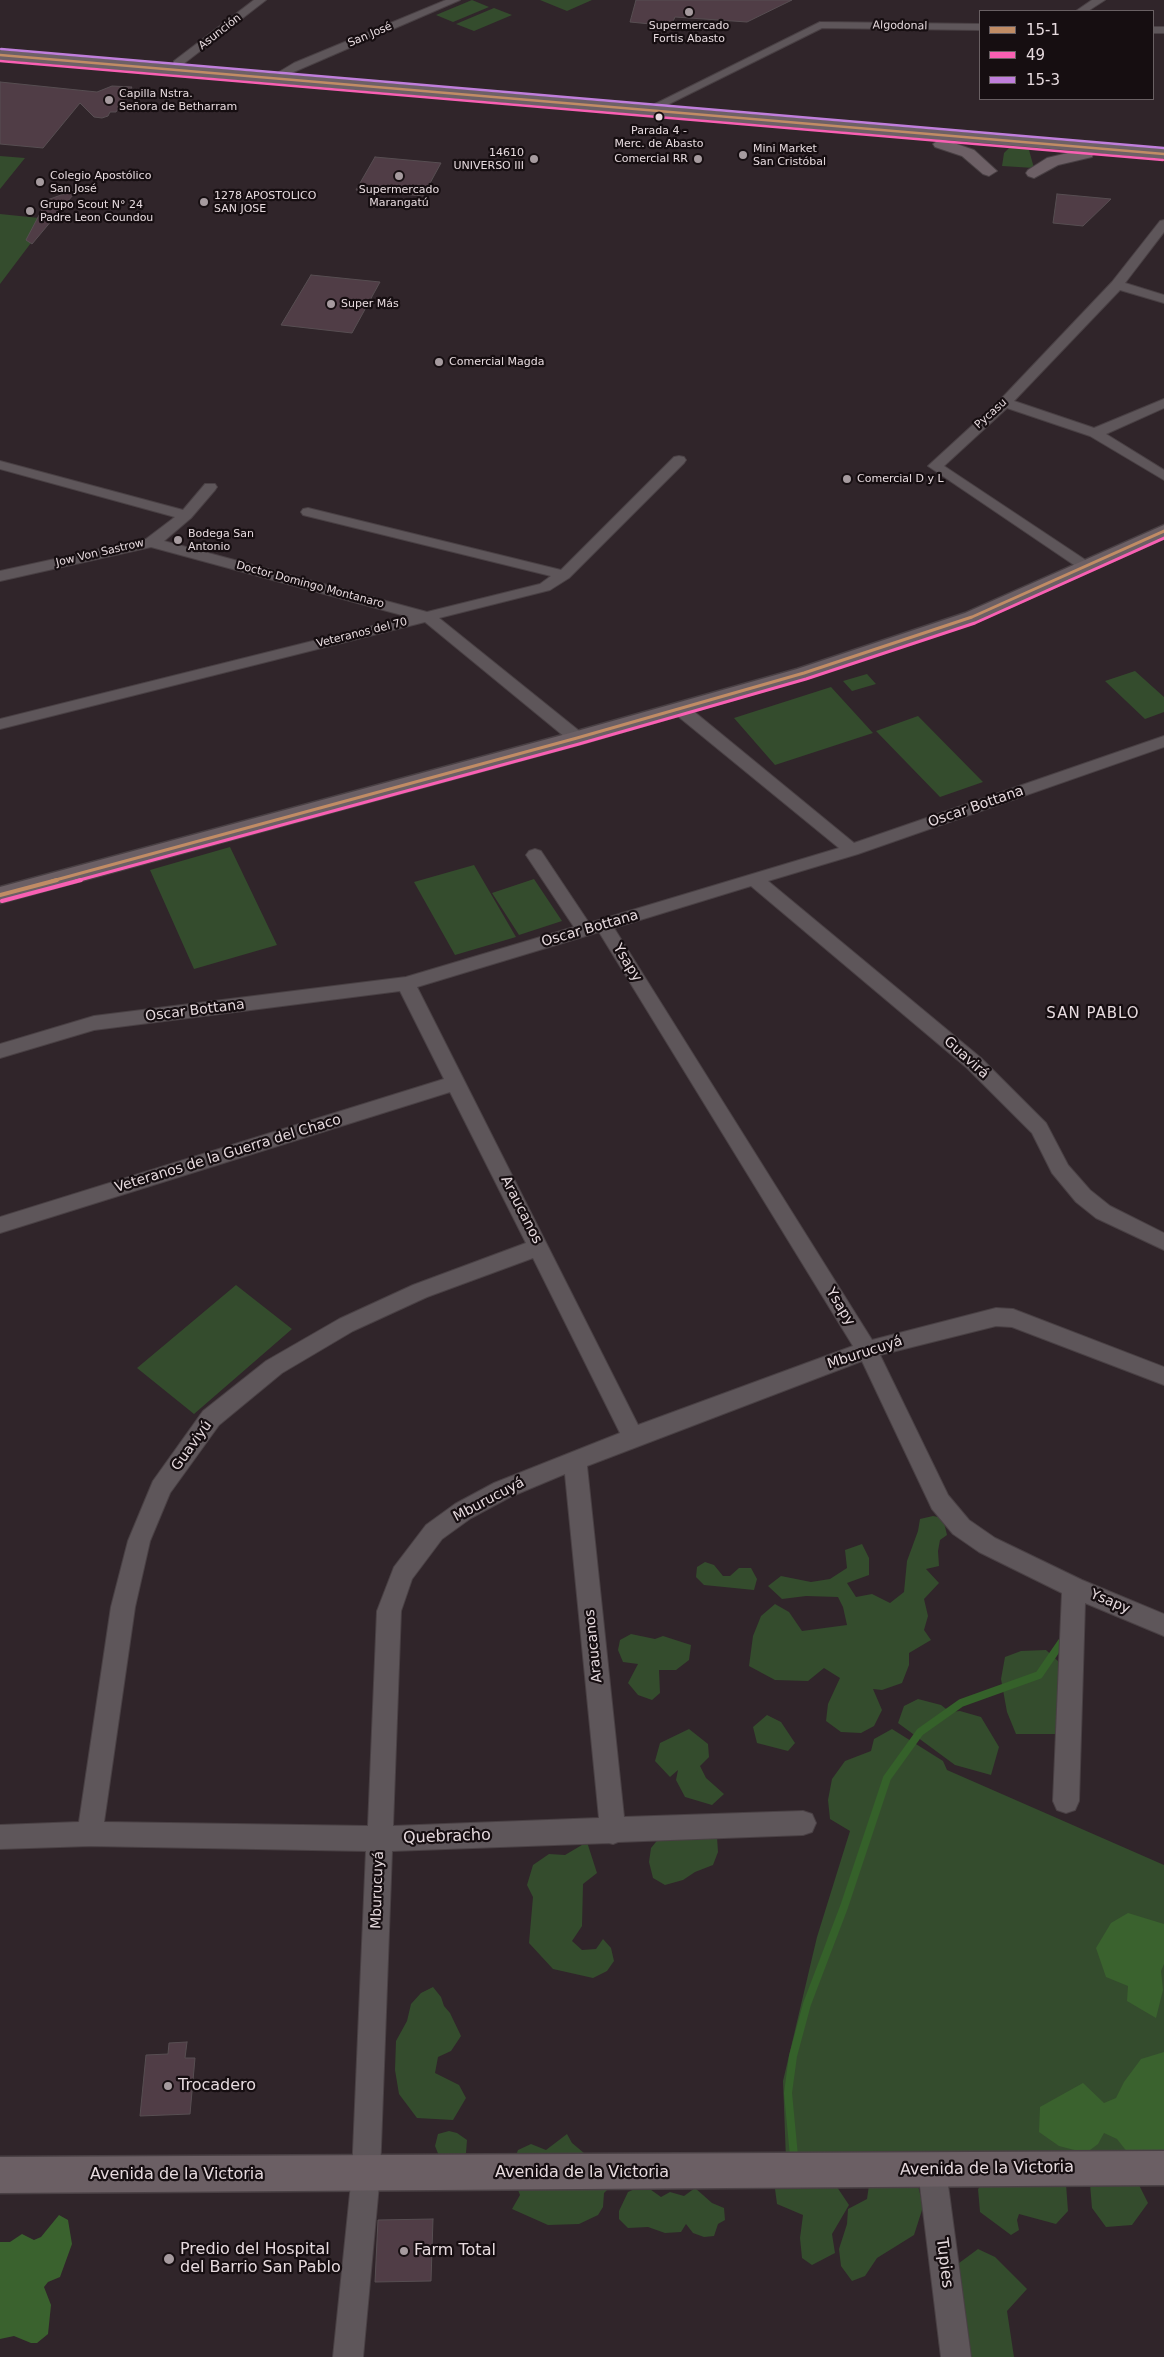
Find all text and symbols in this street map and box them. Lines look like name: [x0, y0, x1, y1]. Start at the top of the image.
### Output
marker: Supermercado Fortis Abasto: [683, 6, 695, 18]
legend: [979, 10, 1154, 100]
street label: Asunción: [196, 11, 244, 53]
place label: Supermercado Fortis Abasto: [649, 19, 729, 45]
street label: Algodonal: [873, 19, 927, 33]
street label: San José: [346, 20, 394, 50]
text: 15-1: [1026, 21, 1060, 39]
text: 49: [1026, 46, 1045, 64]
text: 15-3: [1026, 71, 1060, 89]
place label: Capilla Nstra. Señora de Betharram: [119, 87, 237, 113]
marker: Capilla Nstra. Señora de Betharram: [103, 94, 115, 106]
marker: Parada 4 - Merc. de Abasto: [654, 112, 664, 122]
place label: Parada 4 - Merc. de Abasto: [615, 124, 703, 150]
place label: Mini Market San Cristóbal: [753, 142, 826, 168]
place label: 14610 UNIVERSO III: [453, 146, 524, 172]
marker: Mini Market San Cristóbal: [737, 149, 749, 161]
place label: Comercial RR: [614, 152, 688, 166]
marker: 14610 UNIVERSO III: [528, 153, 540, 165]
marker: Comercial RR: [692, 153, 704, 165]
place label: Colegio Apostólico San José: [50, 169, 151, 195]
marker: Supermercado Marangatú: [393, 170, 405, 182]
marker: Colegio Apostólico San José: [34, 176, 46, 188]
place label: Supermercado Marangatú: [359, 183, 439, 209]
place label: 1278 APOSTOLICO SAN JOSE: [214, 189, 316, 215]
marker: 1278 APOSTOLICO SAN JOSE: [198, 196, 210, 208]
place label: Grupo Scout N° 24 Padre Leon Coundou: [40, 198, 153, 224]
marker: Grupo Scout N° 24 Padre Leon Coundou: [24, 205, 36, 217]
place label: Super Más: [341, 297, 399, 311]
marker: Super Más: [325, 298, 337, 310]
place label: Comercial Magda: [449, 355, 545, 369]
marker: Comercial Magda: [433, 356, 445, 368]
street label: Pycasu: [972, 396, 1010, 432]
place label: Comercial D y L: [857, 472, 944, 486]
marker: Comercial D y L: [841, 473, 853, 485]
place label: Bodega San Antonio: [188, 527, 254, 553]
marker: Bodega San Antonio: [172, 534, 184, 546]
street label: Jow Von Sastrow: [55, 536, 145, 570]
street label: Doctor Domingo Montanaro: [235, 559, 385, 611]
street label: Veteranos del 70: [315, 615, 409, 651]
street label: Oscar Bottana: [926, 783, 1026, 831]
street label: Oscar Bottana: [540, 907, 640, 951]
street label: Ysapy: [609, 941, 645, 985]
street label: Oscar Bottana: [144, 997, 246, 1025]
district label: SAN PABLO: [1045, 1005, 1141, 1023]
street label: Guavirá: [940, 1033, 992, 1083]
street label: Veteranos de la Guerra del Chaco: [113, 1112, 343, 1196]
street label: Araucanos: [497, 1173, 545, 1247]
street label: Ysapy: [822, 1285, 858, 1329]
street label: Mburucuyá: [825, 1333, 905, 1373]
street label: Guaviyú: [168, 1418, 216, 1474]
street label: Mburucuyá: [451, 1474, 527, 1526]
street label: Ysapy: [1088, 1586, 1132, 1618]
street label: Araucanos: [582, 1608, 606, 1684]
street label: Quebracho: [403, 1826, 491, 1848]
street label: Mburucuyá: [368, 1851, 388, 1929]
place label: Trocadero: [178, 2076, 256, 2096]
marker: Trocadero: [162, 2080, 174, 2092]
street label: Avenida de la Victoria: [900, 2158, 1074, 2180]
street label: Avenida de la Victoria: [495, 2163, 669, 2183]
street label: Avenida de la Victoria: [90, 2165, 264, 2185]
street label: Tupies: [931, 2237, 957, 2289]
place label: Predio del Hospital del Barrio San Pablo: [180, 2240, 341, 2278]
place label: Farm Total: [414, 2241, 496, 2261]
marker: Farm Total: [398, 2245, 410, 2257]
marker: Predio del Hospital del Barrio San Pablo: [162, 2252, 176, 2266]

